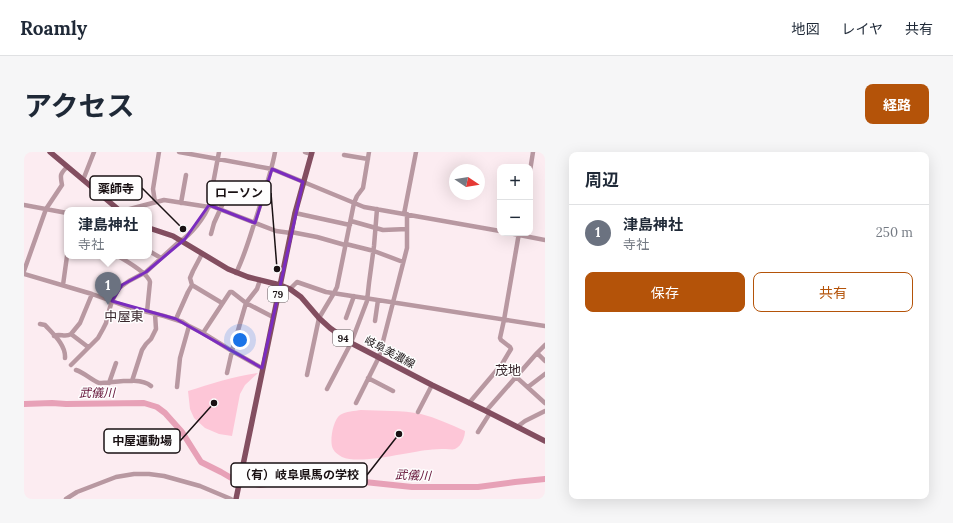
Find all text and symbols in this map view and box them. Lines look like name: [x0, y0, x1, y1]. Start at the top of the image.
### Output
text: Roamly: [20, 16, 87, 40]
text: 地図: [791, 20, 819, 38]
text: レイヤ: [841, 20, 883, 38]
text: 共有: [905, 20, 933, 38]
button: 経路: [865, 84, 929, 124]
text: アクセス: [24, 88, 135, 124]
north arrow: [449, 164, 485, 200]
map controls: [497, 164, 533, 236]
button: +: [497, 164, 533, 200]
text: 周辺: [585, 169, 619, 191]
callout: 薬師寺: [90, 176, 142, 200]
text: 薬師寺: [98, 181, 134, 196]
callout: ローソン: [207, 181, 271, 205]
text: ローソン: [215, 185, 263, 200]
button: −: [497, 200, 533, 236]
popup: [64, 207, 152, 259]
text: 津島神社: [78, 215, 138, 234]
text: 津島神社: [623, 215, 683, 234]
text: 1: [595, 224, 601, 241]
text: 250 m: [876, 224, 913, 241]
text: 寺社: [78, 236, 104, 253]
text: 寺社: [623, 236, 649, 253]
pin: 1: [95, 272, 121, 305]
button: 保存: [585, 272, 745, 312]
button: 共有: [753, 272, 913, 312]
road number: 79: [268, 286, 288, 302]
district label: 中屋東: [104, 308, 144, 325]
your location: [230, 330, 250, 350]
road number: 94: [333, 330, 353, 346]
street label: 岐阜美濃線: [362, 333, 418, 371]
district label: 茂地: [495, 362, 521, 379]
water label: 武儀川: [79, 385, 117, 400]
callout: 中屋運動場: [104, 429, 180, 453]
text: 中屋運動場: [112, 433, 172, 448]
callout: （有）岐阜県馬の学校: [231, 463, 367, 487]
text: （有）岐阜県馬の学校: [239, 467, 359, 482]
water label: 武儀川: [395, 467, 433, 483]

